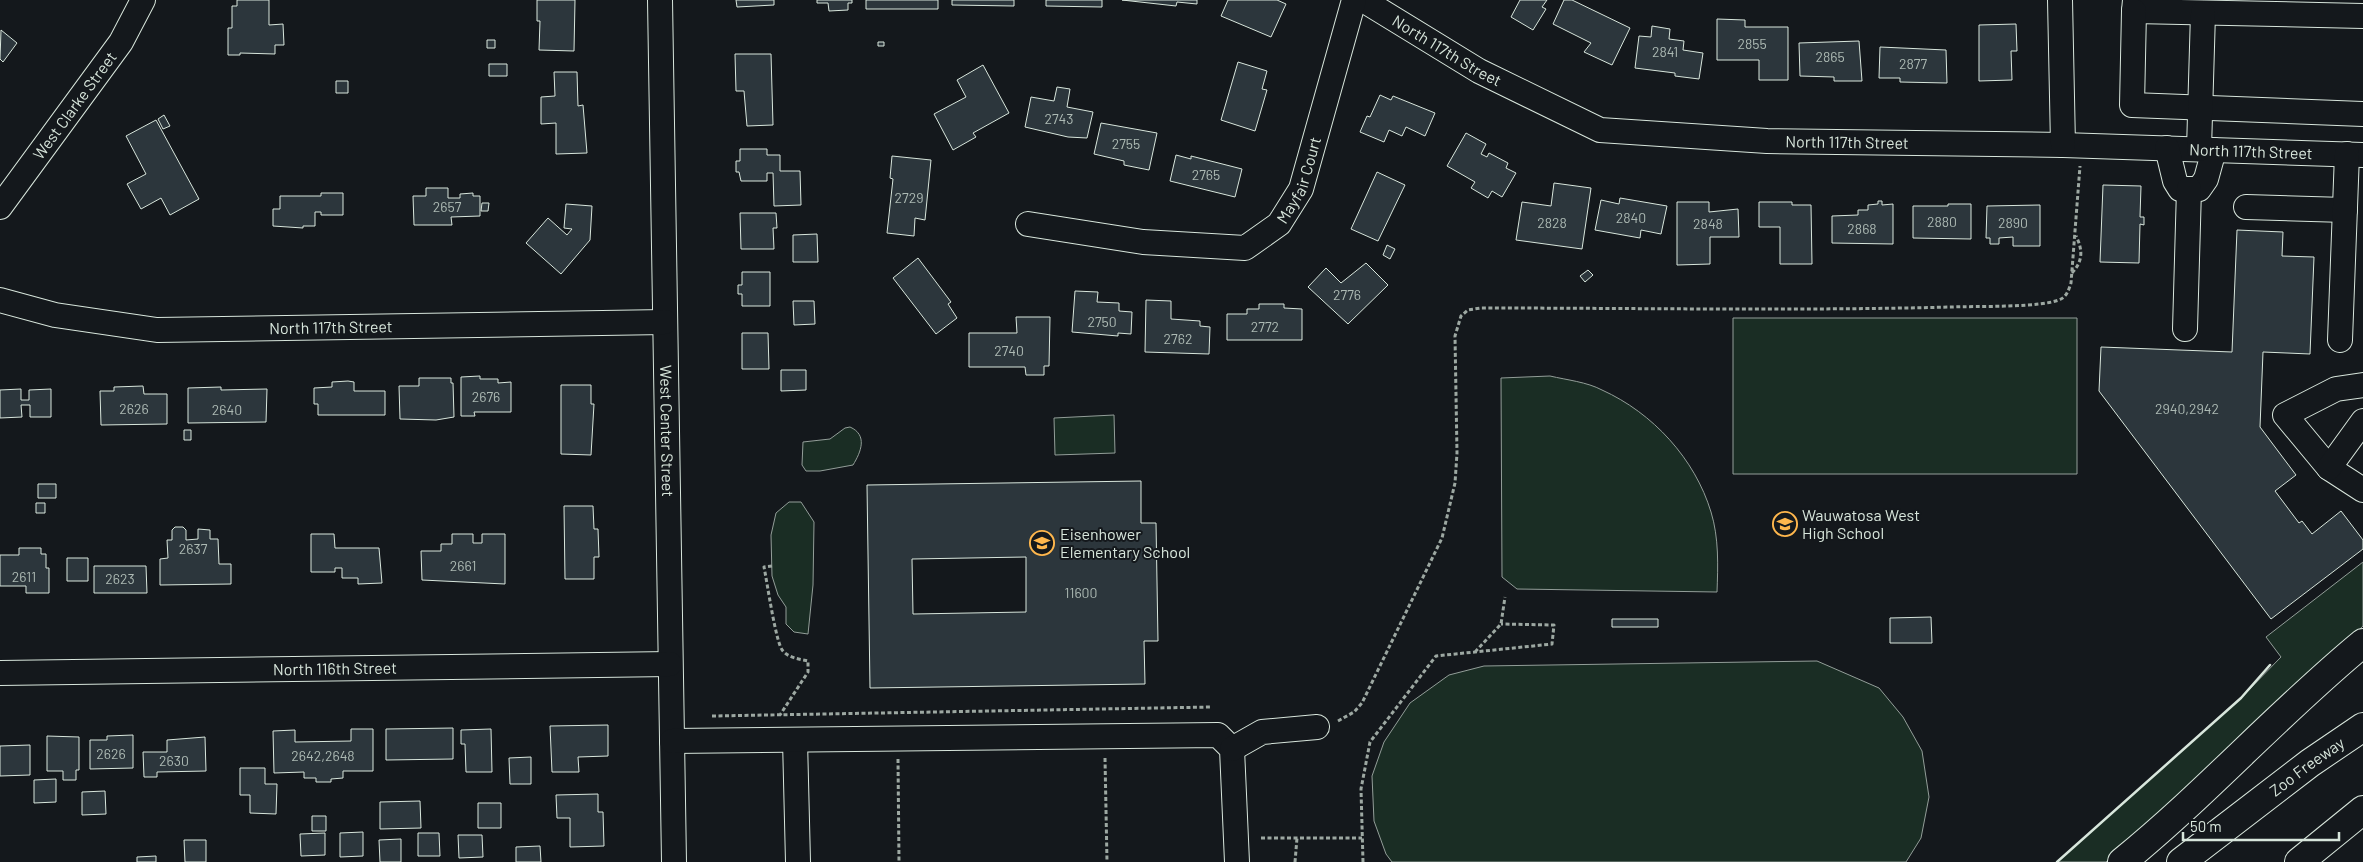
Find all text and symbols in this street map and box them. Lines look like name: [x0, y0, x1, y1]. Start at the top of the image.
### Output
street label: North 117th Street: [1389, 10, 1505, 89]
house number: 2855: [1737, 35, 1767, 52]
house number: 2841: [1652, 43, 1678, 60]
street label: West Clarke Street: [28, 47, 120, 163]
house number: 2865: [1815, 48, 1845, 65]
house number: 2877: [1899, 55, 1927, 72]
house number: 2743: [1044, 110, 1074, 127]
street label: North 117th Street: [1785, 131, 1909, 152]
house number: 2755: [1112, 135, 1140, 152]
street label: Mayfair Court: [1272, 135, 1324, 227]
street label: North 117th Street: [2189, 139, 2313, 162]
house number: 2765: [1192, 166, 1220, 183]
house number: 2729: [895, 189, 923, 206]
house number: 2657: [433, 198, 462, 215]
house number: 2840: [1616, 209, 1646, 226]
house number: 2880: [1927, 213, 1957, 230]
house number: 2828: [1537, 214, 1567, 231]
house number: 2890: [1998, 214, 2028, 231]
house number: 2848: [1693, 215, 1723, 232]
house number: 2868: [1847, 220, 1877, 237]
house number: 2776: [1333, 286, 1361, 303]
house number: 2750: [1087, 313, 1117, 330]
street label: North 117th Street: [269, 316, 393, 337]
house number: 2772: [1251, 318, 1279, 335]
house number: 2762: [1164, 330, 1192, 347]
house number: 2740: [994, 342, 1024, 359]
street label: West Center Street: [657, 365, 678, 497]
house number: 2676: [472, 388, 500, 405]
house number: 2626: [119, 400, 149, 417]
house number: 2940,2942: [2155, 400, 2219, 417]
house number: 2640: [212, 401, 242, 418]
place label: Wauwatosa West High School: [1802, 505, 1920, 542]
school or university icon: Wauwatosa West High School: [1772, 511, 1798, 537]
place label: Eisenhower Elementary School: [1060, 524, 1190, 561]
school or university icon: Eisenhower Elementary School: [1029, 530, 1055, 556]
house number: 2637: [179, 540, 208, 557]
house number: 2661: [450, 557, 476, 574]
house number: 2611: [12, 568, 36, 585]
house number: 2623: [105, 570, 135, 587]
house number: 11600: [1065, 584, 1097, 601]
street label: North 116th Street: [273, 658, 397, 678]
street label: Zoo Freeway: [2265, 732, 2348, 800]
house number: 2626: [96, 745, 126, 762]
house number: 2642,2648: [291, 747, 355, 764]
house number: 2630: [159, 752, 189, 769]
scale bar: [2183, 810, 2339, 842]
text: 50 m: [2190, 817, 2222, 835]

